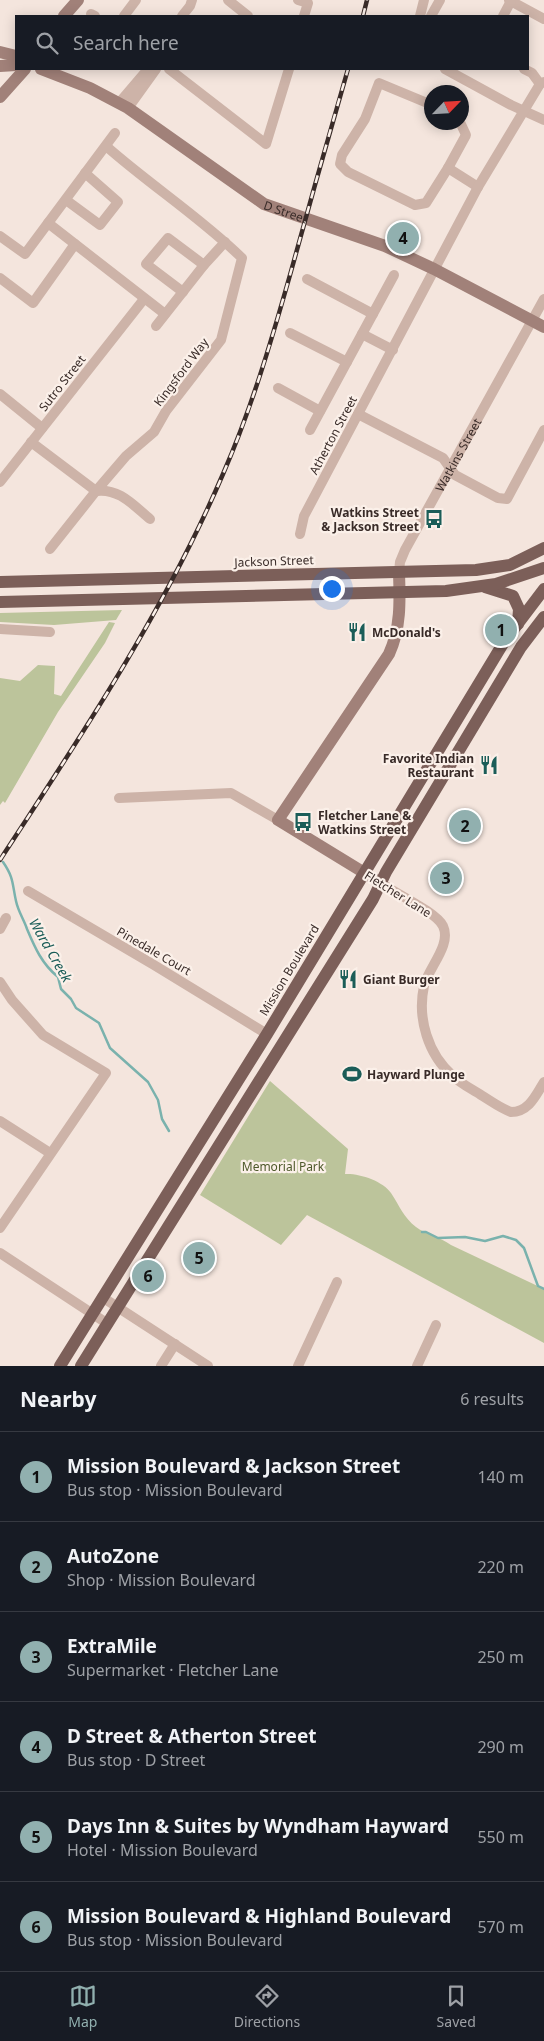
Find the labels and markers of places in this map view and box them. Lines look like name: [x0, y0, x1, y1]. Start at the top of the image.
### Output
pin: 4: [387, 219, 419, 257]
place label: Watkins Street & Jackson Street: [321, 504, 419, 535]
bus stop icon: Watkins Street & Jackson Street: [423, 508, 445, 530]
pin: 1: [485, 611, 517, 649]
restaurant icon: McDonald's: [346, 621, 368, 643]
place label: McDonald's: [372, 624, 441, 641]
place label: Favorite Indian Restaurant: [383, 750, 474, 781]
restaurant icon: Favorite Indian Restaurant: [478, 754, 500, 776]
place label: Fletcher Lane & Watkins Street: [318, 807, 411, 838]
pin: 2: [449, 807, 481, 845]
bus stop icon: Fletcher Lane & Watkins Street: [292, 811, 314, 833]
pin: 3: [430, 859, 462, 897]
restaurant icon: Giant Burger: [337, 968, 359, 990]
place label: Giant Burger: [363, 971, 440, 988]
sports icon: Hayward Plunge: [341, 1063, 363, 1085]
place label: Hayward Plunge: [367, 1066, 465, 1083]
pin: 5: [183, 1239, 215, 1277]
pin: 6: [132, 1257, 164, 1295]

